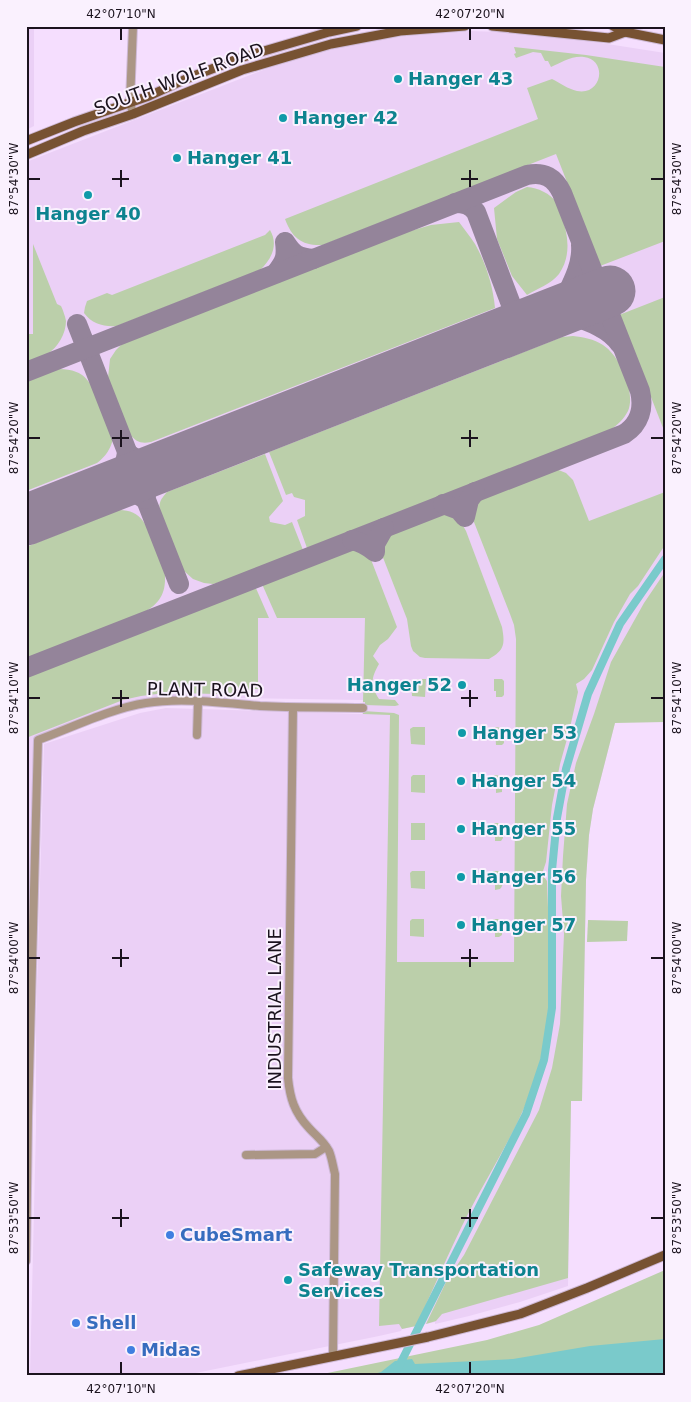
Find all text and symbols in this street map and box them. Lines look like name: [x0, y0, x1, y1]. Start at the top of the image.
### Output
text: 42°07'10"N: [86, 7, 156, 21]
text: 42°07'20"N: [435, 7, 505, 21]
street label: SOUTH WOLF ROAD: [91, 38, 267, 119]
place label: Hanger 43: [408, 68, 513, 89]
marker: Hanger 43: [392, 73, 404, 85]
place label: Hanger 42: [293, 107, 398, 128]
marker: Hanger 42: [277, 112, 289, 124]
text: 87°54'30"W: [7, 143, 21, 215]
text: 87°54'30"W: [670, 143, 684, 215]
place label: Hanger 41: [187, 147, 292, 168]
marker: Hanger 41: [171, 152, 183, 164]
marker: Hanger 40: [82, 189, 94, 201]
place label: Hanger 40: [35, 203, 141, 224]
text: 87°54'20"W: [7, 402, 21, 474]
text: 87°54'20"W: [670, 402, 684, 474]
text: 87°54'10"W: [7, 662, 21, 734]
text: 87°54'10"W: [670, 662, 684, 734]
place label: Hanger 52: [347, 674, 452, 695]
street label: PLANT ROAD: [147, 678, 263, 701]
marker: Hanger 52: [456, 679, 468, 691]
place label: Hanger 53: [472, 722, 577, 743]
marker: Hanger 53: [456, 727, 468, 739]
place label: Hanger 54: [471, 770, 576, 791]
marker: Hanger 54: [455, 775, 467, 787]
place label: Hanger 55: [471, 818, 576, 839]
marker: Hanger 55: [455, 823, 467, 835]
place label: Hanger 56: [471, 866, 576, 887]
marker: Hanger 56: [455, 871, 467, 883]
place label: Hanger 57: [471, 914, 576, 935]
marker: Hanger 57: [455, 919, 467, 931]
text: 87°54'00"W: [7, 922, 21, 994]
text: 87°54'00"W: [670, 922, 684, 994]
street label: INDUSTRIAL LANE: [264, 928, 285, 1090]
text: 87°53'50"W: [7, 1182, 21, 1254]
text: 87°53'50"W: [670, 1182, 684, 1254]
place label: CubeSmart: [180, 1224, 293, 1245]
marker: CubeSmart: [164, 1229, 176, 1241]
place label: Safeway Transportation Services: [298, 1259, 539, 1301]
marker: Safeway Transportation Services: [282, 1274, 294, 1286]
place label: Shell: [86, 1312, 136, 1333]
marker: Shell: [70, 1317, 82, 1329]
place label: Midas: [141, 1339, 201, 1360]
marker: Midas: [125, 1344, 137, 1356]
text: 42°07'10"N: [86, 1382, 156, 1396]
text: 42°07'20"N: [435, 1382, 505, 1396]

